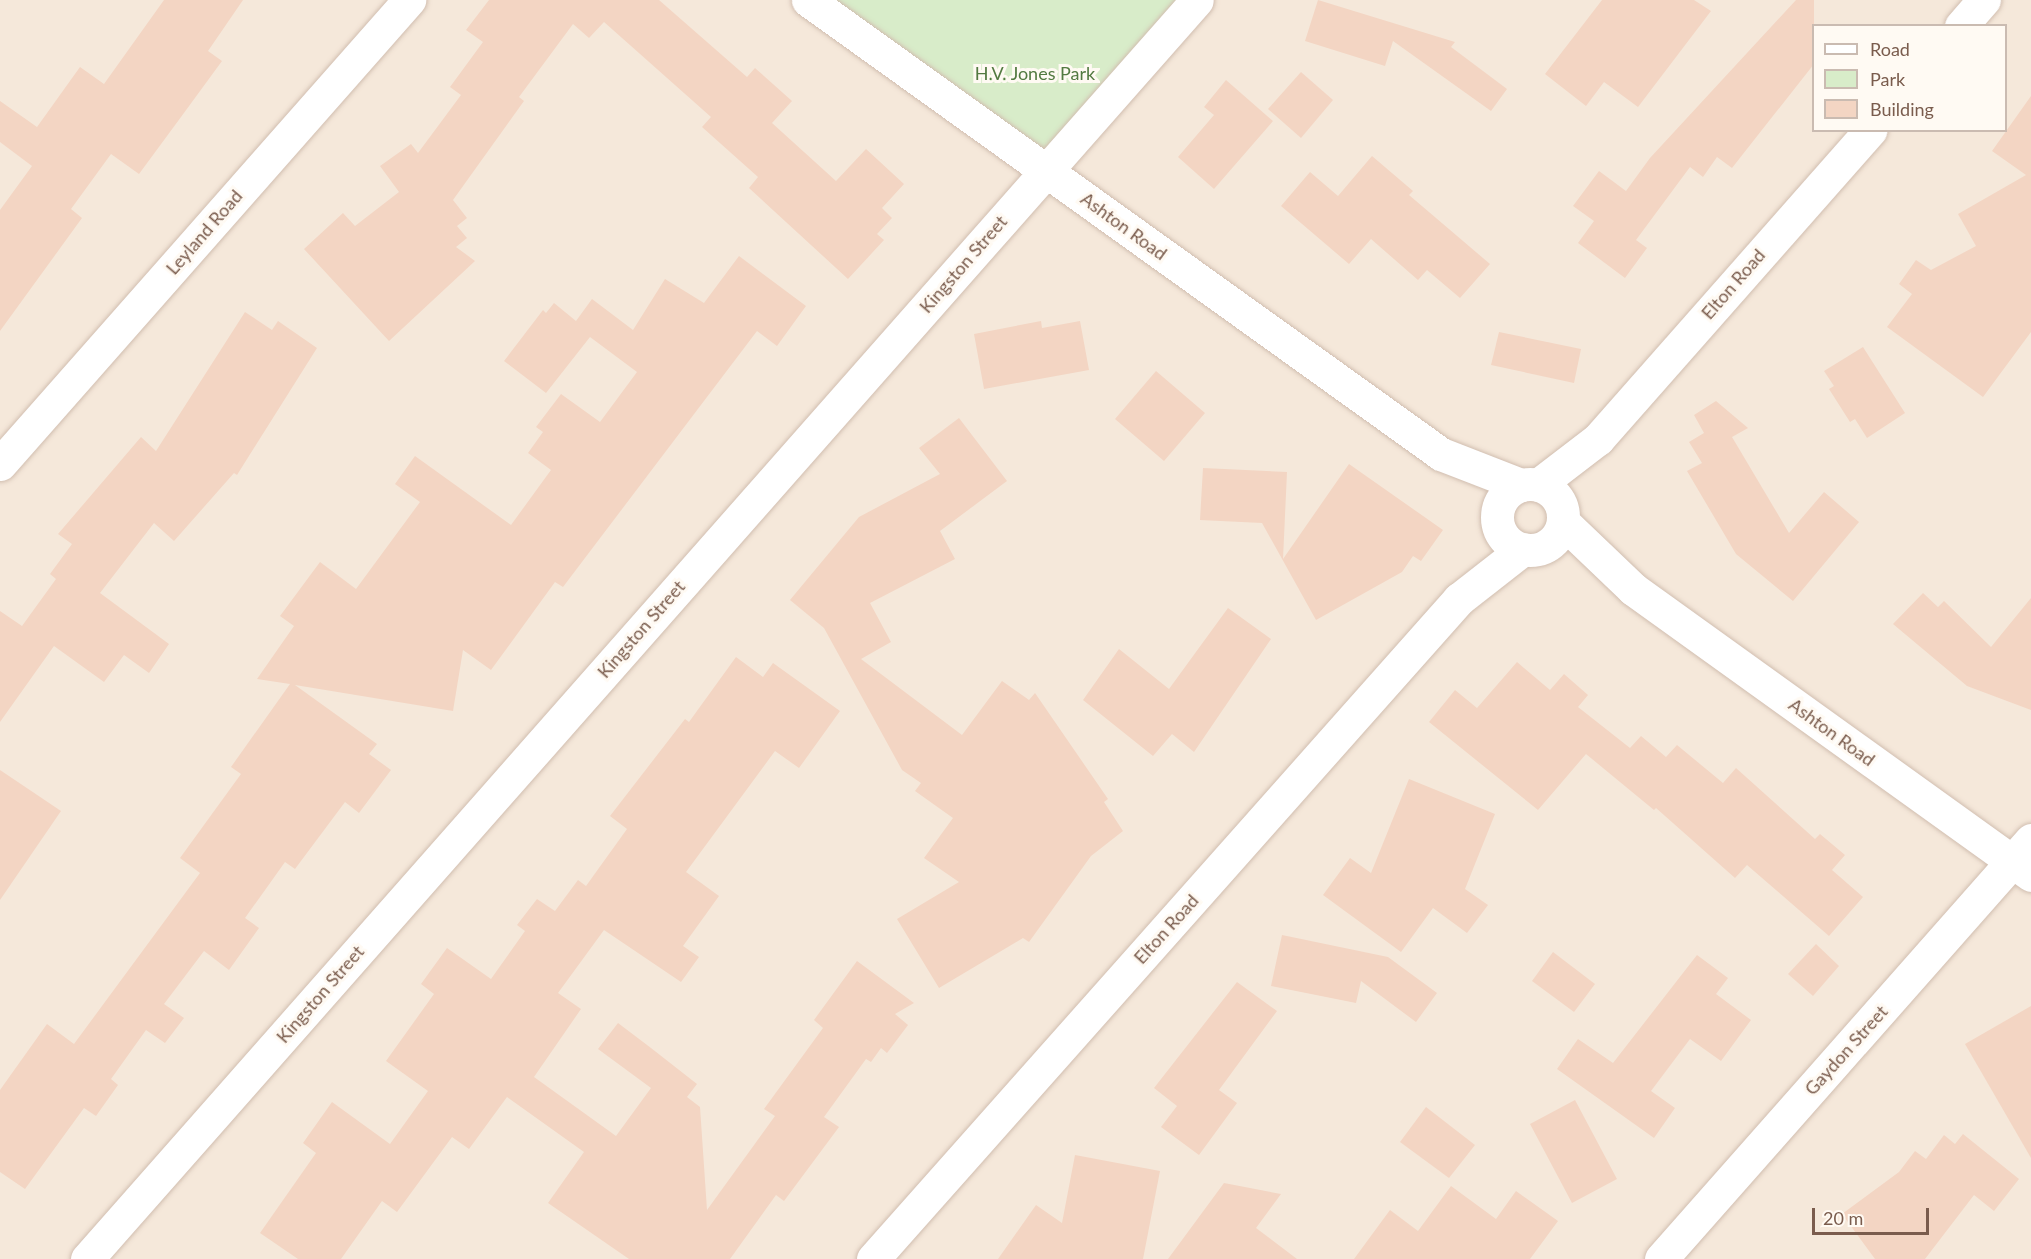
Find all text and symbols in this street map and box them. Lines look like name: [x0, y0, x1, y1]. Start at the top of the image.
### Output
legend: [1812, 24, 2007, 132]
text: Road: [1870, 38, 1910, 60]
park label: H.V. Jones Park: [975, 62, 1095, 84]
text: Park: [1870, 68, 1905, 90]
text: Building: [1870, 98, 1934, 120]
street label: Leyland Road: [161, 185, 247, 279]
street label: Ashton Road: [1077, 188, 1171, 264]
street label: Kingston Street: [915, 211, 1011, 317]
street label: Elton Road: [1697, 245, 1769, 323]
street label: Kingston Street: [593, 576, 689, 682]
street label: Ashton Road: [1785, 694, 1879, 770]
street label: Elton Road: [1129, 890, 1203, 968]
street label: Kingston Street: [272, 941, 368, 1047]
street label: Gaydon Street: [1800, 1001, 1892, 1099]
scale bar: [1815, 1196, 1932, 1234]
text: 20 m: [1823, 1207, 1863, 1229]

